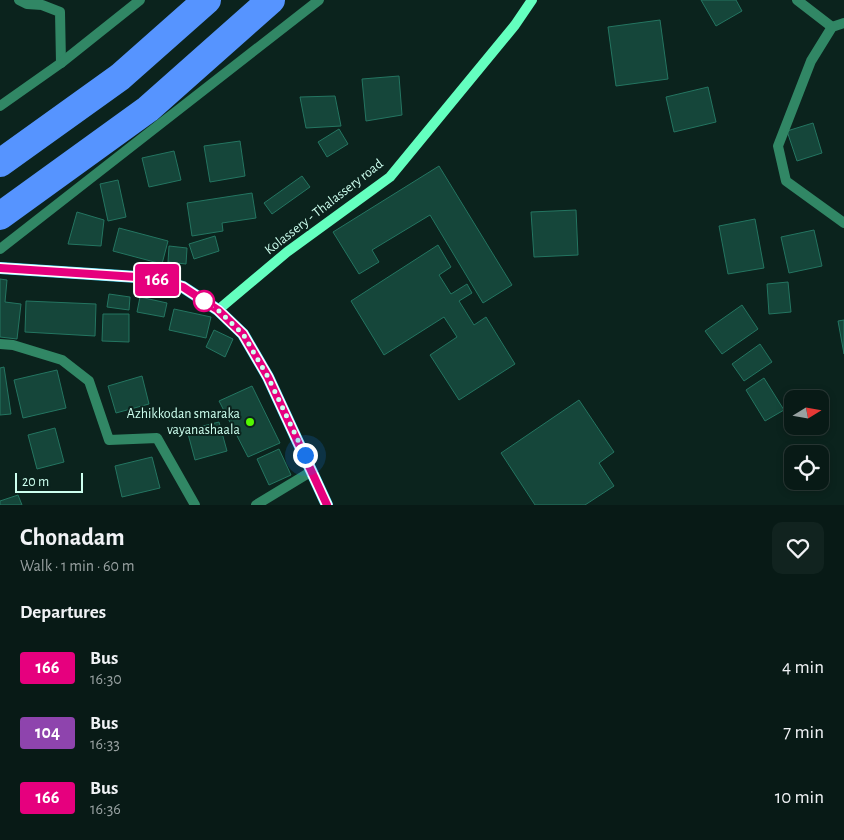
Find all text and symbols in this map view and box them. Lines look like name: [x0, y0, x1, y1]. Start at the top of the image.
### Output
street label: Kolassery - Thalassery road: [262, 157, 386, 257]
line badge: 166: [128, 264, 186, 296]
text: 166: [145, 271, 169, 289]
unlabelled marker: [193, 290, 215, 312]
north arrow: [784, 390, 829, 435]
map controls: [784, 390, 829, 490]
place label: Azhikkodan smaraka vayanashaala: [127, 407, 241, 437]
marker: Azhikkodan smaraka vayanashaala: [244, 416, 256, 428]
your location: [293, 443, 318, 468]
button: locate: [784, 445, 829, 490]
scale bar: [15, 470, 82, 493]
text: 20 m: [22, 475, 49, 489]
button: heart: [772, 522, 824, 574]
text: Chonadam: [20, 526, 125, 550]
text: Walk · 1 min · 60 m: [20, 558, 134, 574]
text: Departures: [20, 603, 106, 622]
text: Bus: [90, 649, 118, 668]
text: 4 min: [782, 658, 824, 677]
text: 166: [36, 659, 59, 677]
text: 16:30: [90, 671, 122, 687]
text: Bus: [90, 714, 118, 733]
text: 7 min: [783, 723, 824, 742]
text: 104: [35, 724, 60, 742]
text: 16:33: [90, 736, 120, 752]
text: Bus: [90, 779, 118, 798]
text: 10 min: [775, 788, 824, 807]
text: 166: [36, 789, 59, 807]
text: 16:36: [90, 801, 121, 817]

